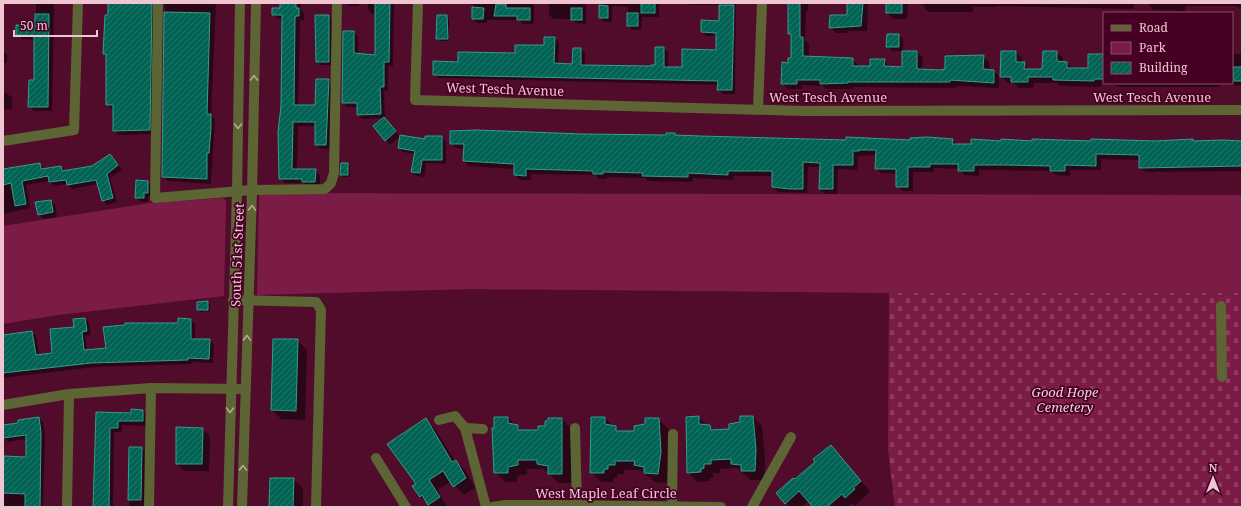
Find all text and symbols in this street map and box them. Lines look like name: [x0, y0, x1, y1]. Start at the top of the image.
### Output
scale bar: [14, 12, 97, 38]
legend: [1103, 12, 1233, 84]
text: 50 m: [20, 17, 48, 34]
text: Road: [1139, 19, 1169, 36]
text: Park: [1139, 39, 1167, 56]
text: Building: [1139, 59, 1188, 76]
one-way arrow: [250, 75, 258, 81]
street label: West Tesch Avenue: [446, 78, 564, 100]
street label: West Tesch Avenue: [769, 88, 887, 106]
street label: West Tesch Avenue: [1093, 88, 1211, 106]
one-way arrow: [234, 123, 242, 129]
street label: South 51st Street: [226, 202, 248, 307]
one-way arrow: [248, 205, 256, 211]
one-way arrow: [243, 335, 252, 341]
park label: Good Hope Cemetery: [1032, 383, 1099, 416]
one-way arrow: [226, 407, 234, 413]
north arrow: [1193, 458, 1233, 498]
text: N: [1209, 460, 1218, 475]
one-way arrow: [239, 465, 247, 471]
street label: West Maple Leaf Circle: [535, 484, 677, 502]

